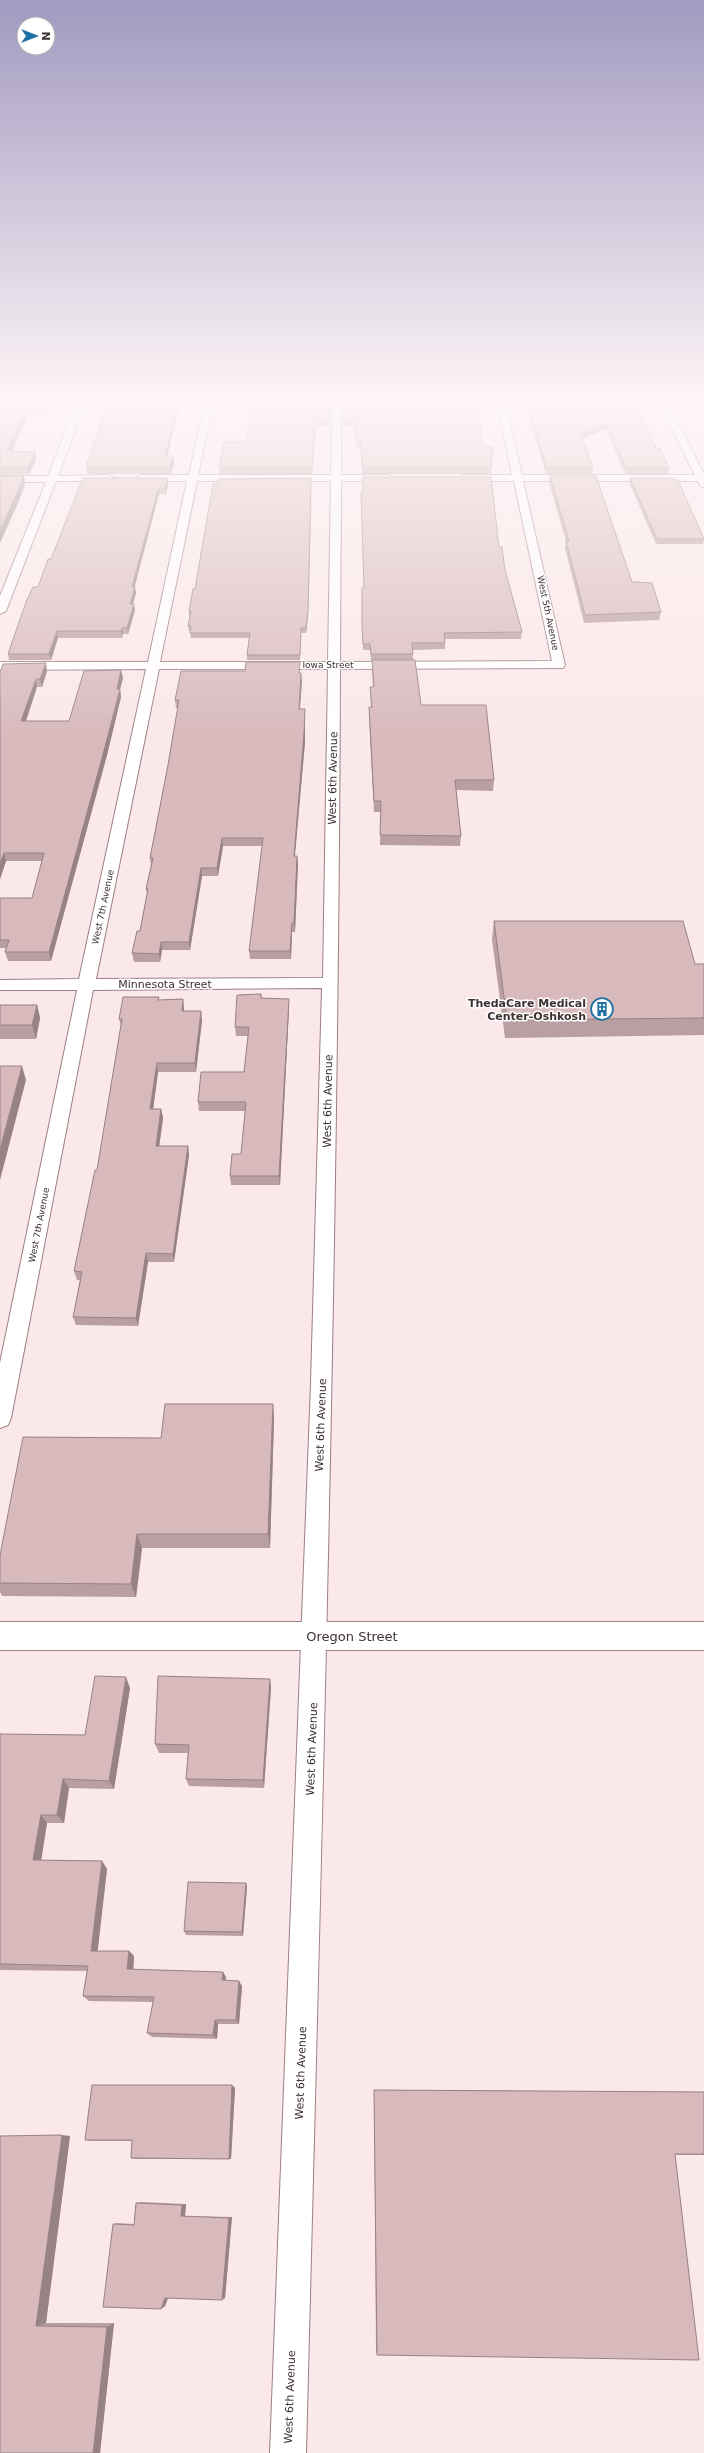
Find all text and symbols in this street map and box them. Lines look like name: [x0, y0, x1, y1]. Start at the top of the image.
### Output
north arrow: [16, 16, 56, 56]
text: N: [39, 31, 52, 41]
street label: West 5th Avenue: [535, 575, 561, 652]
street label: Iowa Street: [302, 660, 354, 670]
street label: West 6th Avenue: [326, 731, 340, 825]
street label: West 7th Avenue: [90, 868, 116, 945]
street label: Minnesota Street: [118, 978, 213, 991]
building icon: ThedaCare Medical Center-Oshkosh: [589, 996, 615, 1022]
place label: ThedaCare Medical Center-Oshkosh: [468, 997, 586, 1023]
street label: West 6th Avenue: [321, 1054, 335, 1148]
street label: West 7th Avenue: [27, 1186, 51, 1263]
street label: West 6th Avenue: [313, 1378, 329, 1472]
street label: Oregon Street: [306, 1629, 398, 1644]
street label: West 6th Avenue: [304, 1702, 320, 1796]
street label: West 6th Avenue: [293, 2026, 309, 2120]
street label: West 6th Avenue: [282, 2350, 298, 2444]

